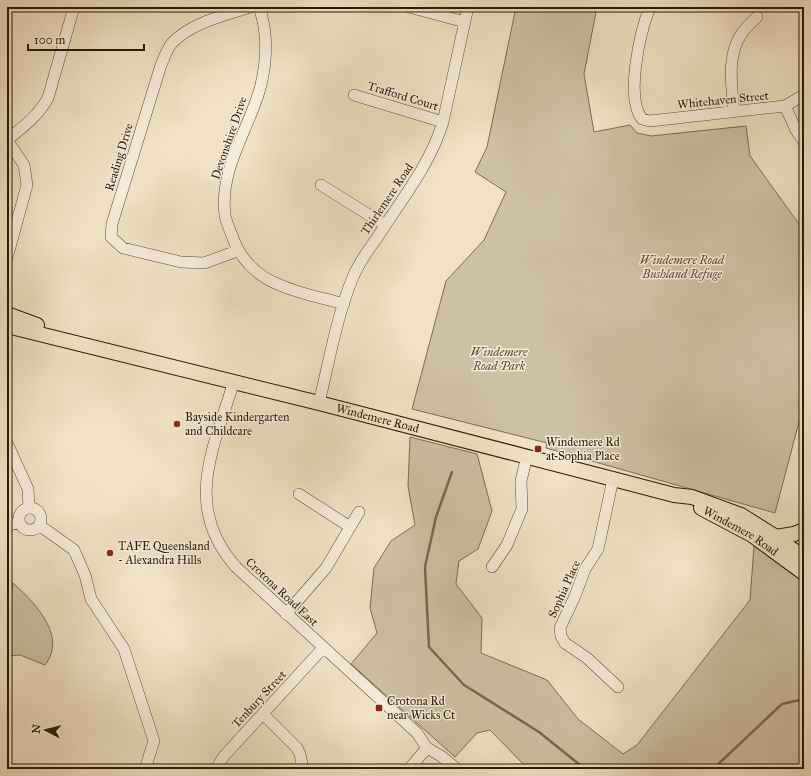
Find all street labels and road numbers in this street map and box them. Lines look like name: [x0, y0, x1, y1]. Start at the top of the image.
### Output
street label: Trafford Court: [366, 79, 441, 114]
street label: Whitehaven Street: [677, 88, 770, 112]
street label: Devonshire Drive: [208, 95, 250, 181]
street label: Reading Drive: [102, 121, 137, 193]
street label: Thirlemere Road: [358, 160, 416, 238]
street label: Windemere Road: [335, 401, 421, 436]
street label: Windemere Road: [701, 503, 781, 559]
street label: Crotona Road East: [243, 555, 322, 630]
street label: Sophia Place: [545, 558, 583, 620]
street label: Tenbury Street: [229, 667, 290, 731]

